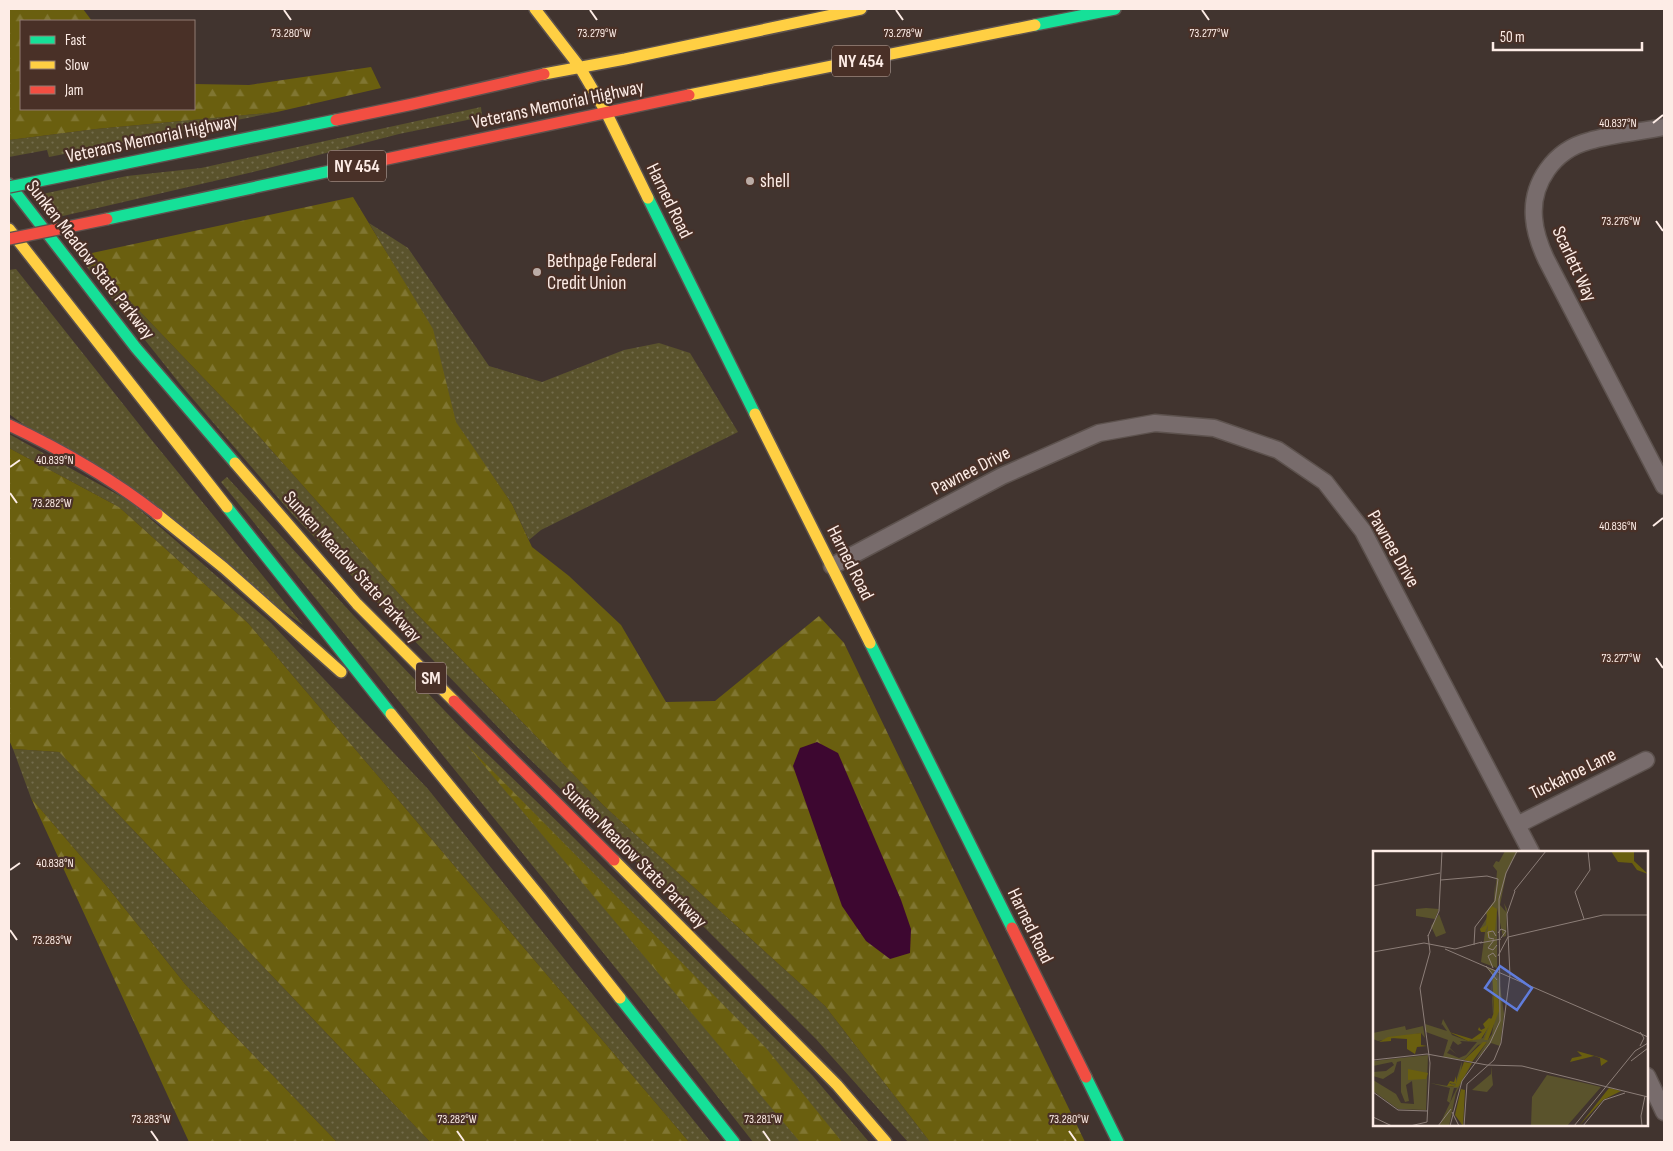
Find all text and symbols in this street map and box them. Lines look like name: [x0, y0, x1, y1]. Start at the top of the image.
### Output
legend: [20, 20, 195, 110]
scale bar: [1493, 20, 1642, 52]
text: 73.280°W: [271, 26, 311, 41]
text: 73.279°W: [578, 26, 617, 41]
text: 73.278°W: [884, 26, 923, 41]
text: 73.277°W: [1190, 26, 1229, 41]
text: 50 m: [1500, 28, 1525, 47]
text: Fast: [65, 31, 87, 50]
road number: NY 454: [832, 46, 890, 76]
text: Slow: [65, 56, 89, 75]
street label: Veterans Memorial Highway: [470, 75, 647, 134]
text: Jam: [64, 81, 83, 100]
street label: Veterans Memorial Highway: [64, 109, 241, 168]
text: 40.837°N: [1599, 116, 1637, 131]
road number: NY 454: [328, 150, 386, 182]
street label: Harned Road: [641, 160, 697, 242]
place label: shell: [760, 170, 790, 193]
marker: shell: [744, 175, 756, 187]
street label: Sunken Meadow State Parkway: [21, 176, 160, 345]
text: 73.276°W: [1602, 214, 1641, 229]
street label: Scarlett Way: [1547, 223, 1602, 306]
place label: Bethpage Federal Credit Union: [547, 250, 656, 295]
marker: Bethpage Federal Credit Union: [531, 266, 543, 278]
street label: Pawnee Drive: [928, 441, 1014, 501]
text: 40.839°N: [36, 453, 74, 468]
street label: Sunken Meadow State Parkway: [278, 487, 426, 648]
text: 73.282°W: [32, 496, 72, 511]
street label: Pawnee Drive: [1362, 506, 1424, 592]
text: 40.836°N: [1599, 519, 1637, 534]
street label: Harned Road: [821, 522, 879, 604]
text: 73.277°W: [1602, 651, 1641, 666]
road number: SM: [416, 662, 446, 694]
street label: Tuckahoe Lane: [1526, 743, 1620, 805]
street label: Sunken Meadow State Parkway: [557, 779, 712, 934]
inset map: [1373, 851, 1648, 1126]
text: 40.838°N: [36, 856, 74, 871]
street label: Harned Road: [1002, 885, 1058, 967]
text: 73.283°W: [32, 933, 72, 948]
text: 73.283°W: [131, 1112, 171, 1127]
text: 73.282°W: [437, 1112, 477, 1127]
text: 73.281°W: [744, 1112, 782, 1127]
text: 73.280°W: [1049, 1112, 1089, 1127]

